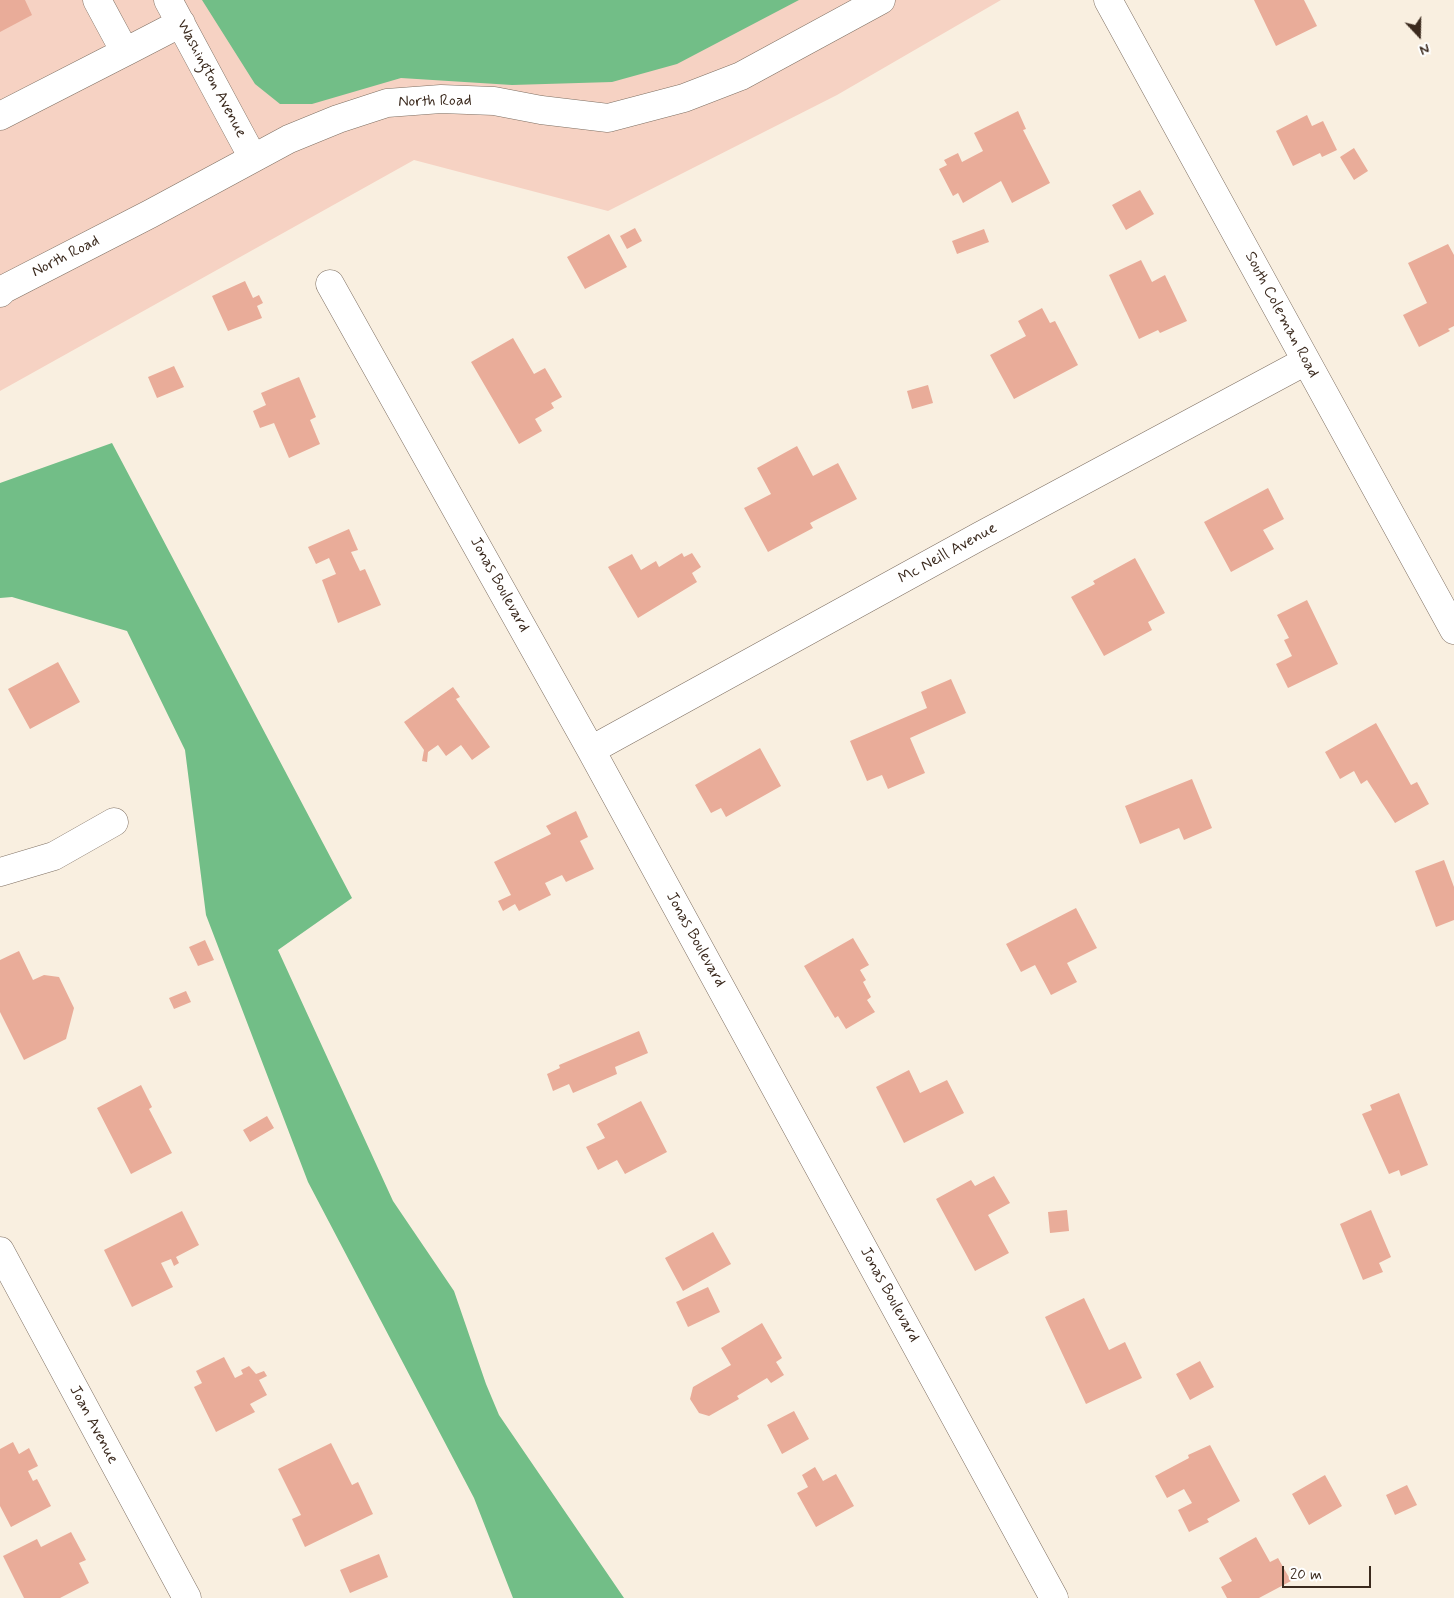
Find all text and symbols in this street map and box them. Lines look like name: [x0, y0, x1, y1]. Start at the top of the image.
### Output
north arrow: [1394, 10, 1444, 60]
street label: Washington Avenue: [172, 17, 250, 141]
text: N: [1417, 39, 1432, 59]
street label: North Road: [398, 92, 472, 112]
street label: North Road: [29, 232, 103, 282]
street label: South Coleman Road: [1240, 249, 1322, 381]
street label: Mc Neill Avenue: [895, 519, 1001, 589]
street label: Jonas Boulevard: [465, 534, 533, 636]
street label: Jonas Boulevard: [661, 889, 729, 991]
street label: Jonas Boulevard: [855, 1244, 923, 1346]
street label: Joan Avenue: [64, 1382, 122, 1468]
scale bar: [1284, 1556, 1373, 1588]
text: 20 m: [1290, 1565, 1322, 1585]

